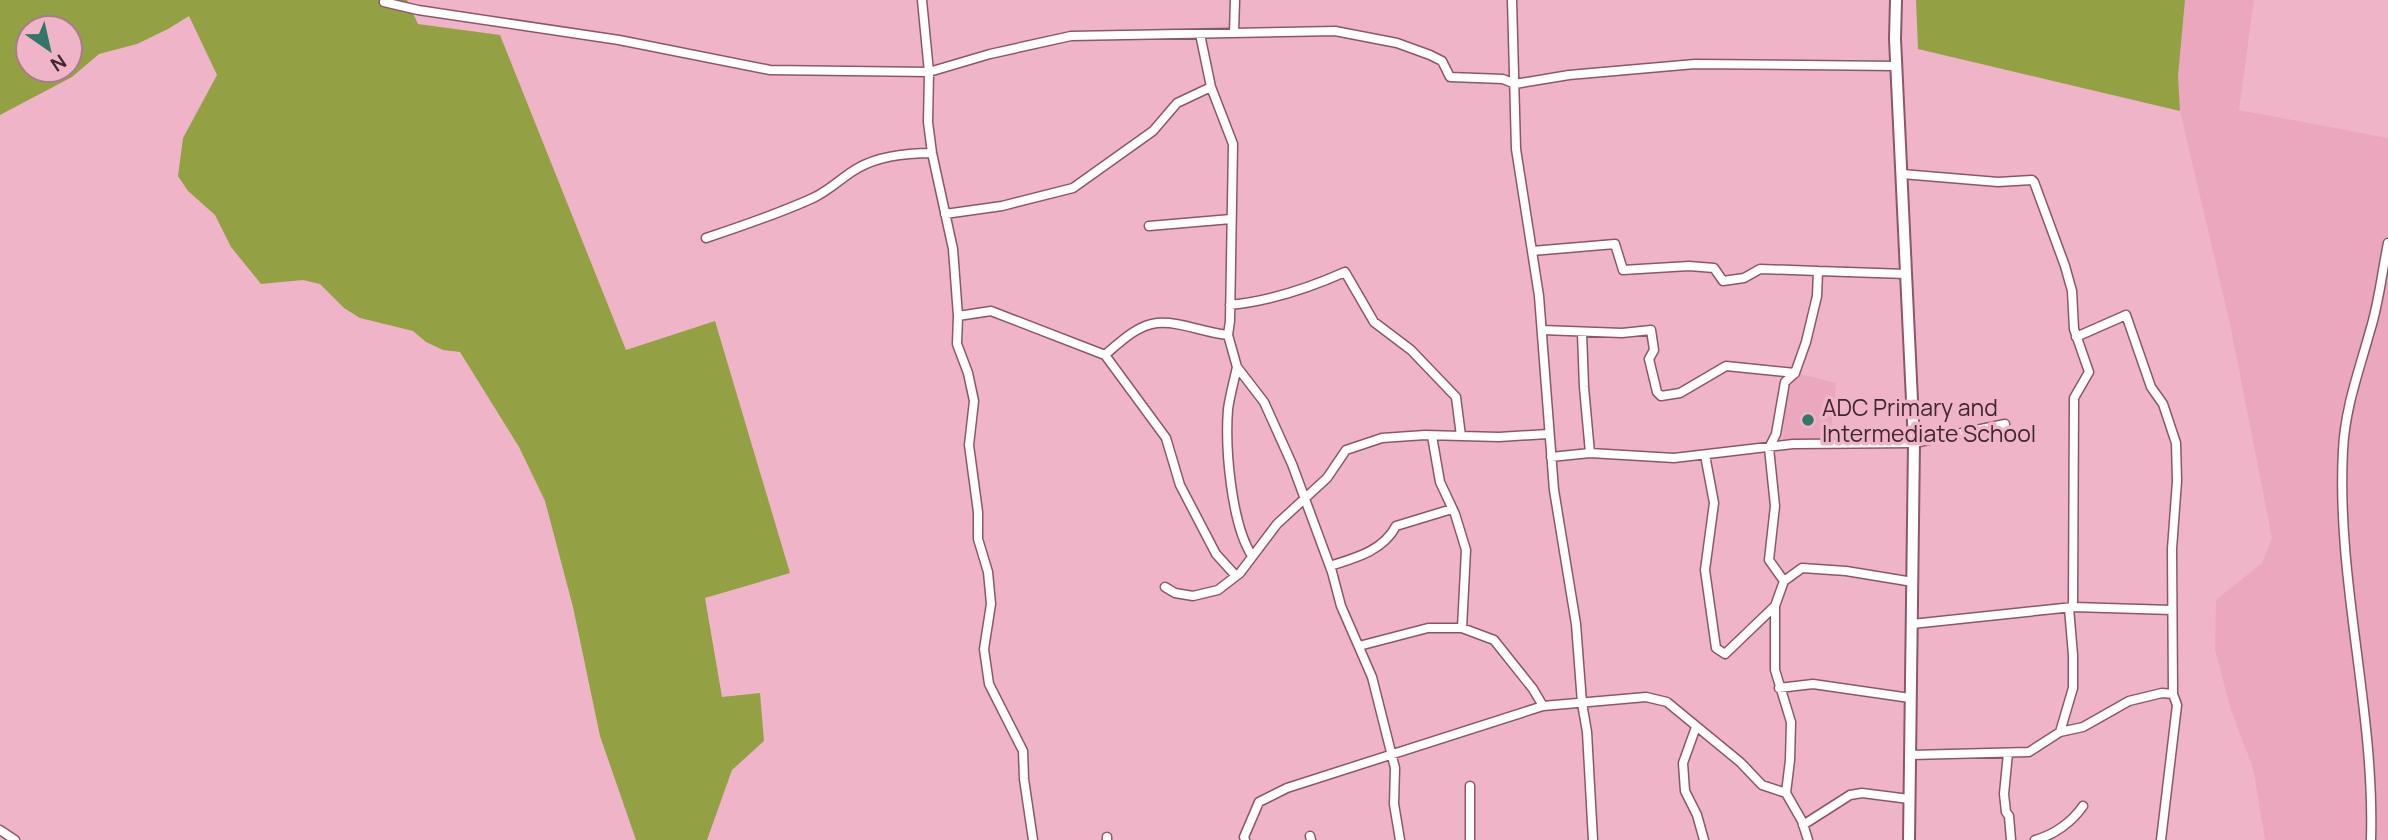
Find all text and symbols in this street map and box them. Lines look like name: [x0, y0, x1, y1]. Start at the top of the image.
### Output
north arrow: [14, 14, 84, 84]
text: N: [46, 48, 71, 78]
place label: ADC Primary and Intermediate School: [1822, 391, 2036, 449]
marker: ADC Primary and Intermediate School: [1800, 412, 1816, 428]

